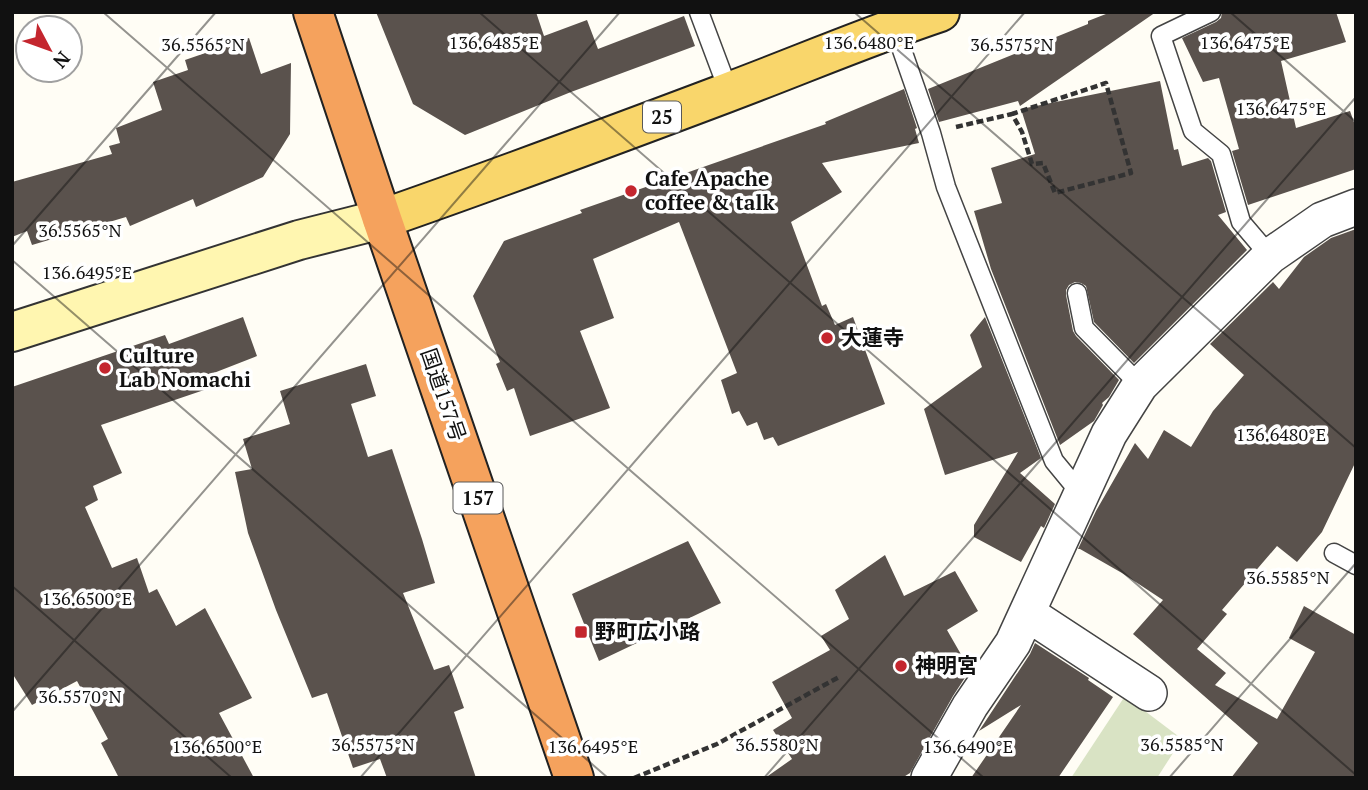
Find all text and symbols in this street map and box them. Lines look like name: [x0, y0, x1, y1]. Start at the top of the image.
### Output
north arrow: [14, 14, 84, 84]
text: 136.6485°E: [449, 30, 539, 54]
text: 136.6480°E: [824, 30, 914, 54]
text: 136.6475°E: [1200, 30, 1290, 54]
text: 36.5565°N: [161, 32, 245, 56]
text: 36.5575°N: [970, 32, 1054, 56]
text: N: [48, 47, 76, 75]
text: 136.6475°E: [1236, 96, 1326, 120]
road number: 25: [643, 102, 681, 132]
place label: Cafe Apache coffee & talk: [645, 164, 775, 216]
marker: Cafe Apache coffee & talk: [623, 183, 639, 199]
text: 36.5565°N: [38, 218, 122, 242]
text: 136.6495°E: [42, 260, 132, 284]
place label: 大蓮寺: [841, 323, 904, 351]
marker: 大蓮寺: [819, 330, 835, 346]
place label: Culture Lab Nomachi: [119, 341, 251, 393]
street label: 国道157号: [415, 344, 473, 445]
marker: Culture Lab Nomachi: [97, 360, 113, 376]
text: 136.6480°E: [1236, 422, 1326, 446]
road number: 157: [454, 482, 503, 513]
text: 36.5585°N: [1246, 565, 1330, 589]
text: 136.6500°E: [42, 586, 132, 610]
place label: 野町広小路: [595, 617, 700, 645]
marker: 野町広小路: [573, 624, 589, 640]
place label: 神明宮: [915, 651, 978, 679]
marker: 神明宮: [893, 658, 909, 674]
text: 36.5570°N: [38, 684, 122, 708]
text: 36.5575°N: [331, 732, 415, 756]
text: 36.5580°N: [735, 732, 819, 756]
text: 36.5585°N: [1140, 732, 1224, 756]
text: 136.6500°E: [172, 734, 262, 758]
text: 136.6495°E: [548, 734, 638, 758]
text: 136.6490°E: [923, 734, 1013, 758]

